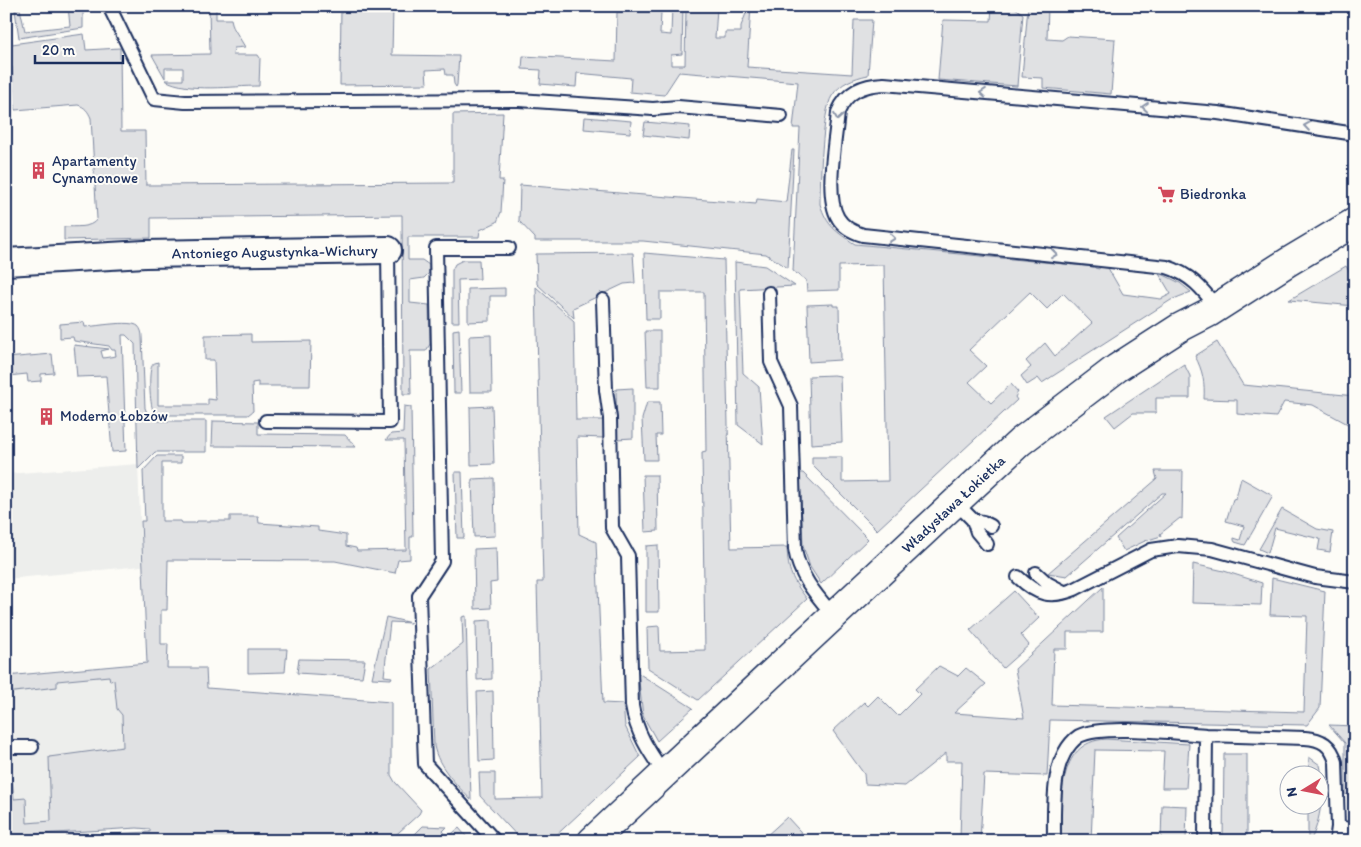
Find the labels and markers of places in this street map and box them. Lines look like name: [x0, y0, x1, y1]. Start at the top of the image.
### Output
place label: Apartamenty Cynamonowe: [52, 152, 138, 187]
building icon: Apartamenty Cynamonowe: [28, 160, 48, 180]
supermarket icon: Biedronka: [1156, 184, 1176, 204]
place label: Biedronka: [1180, 185, 1246, 203]
building icon: Moderno Łobzów: [36, 406, 56, 426]
place label: Moderno Łobzów: [60, 407, 168, 425]

